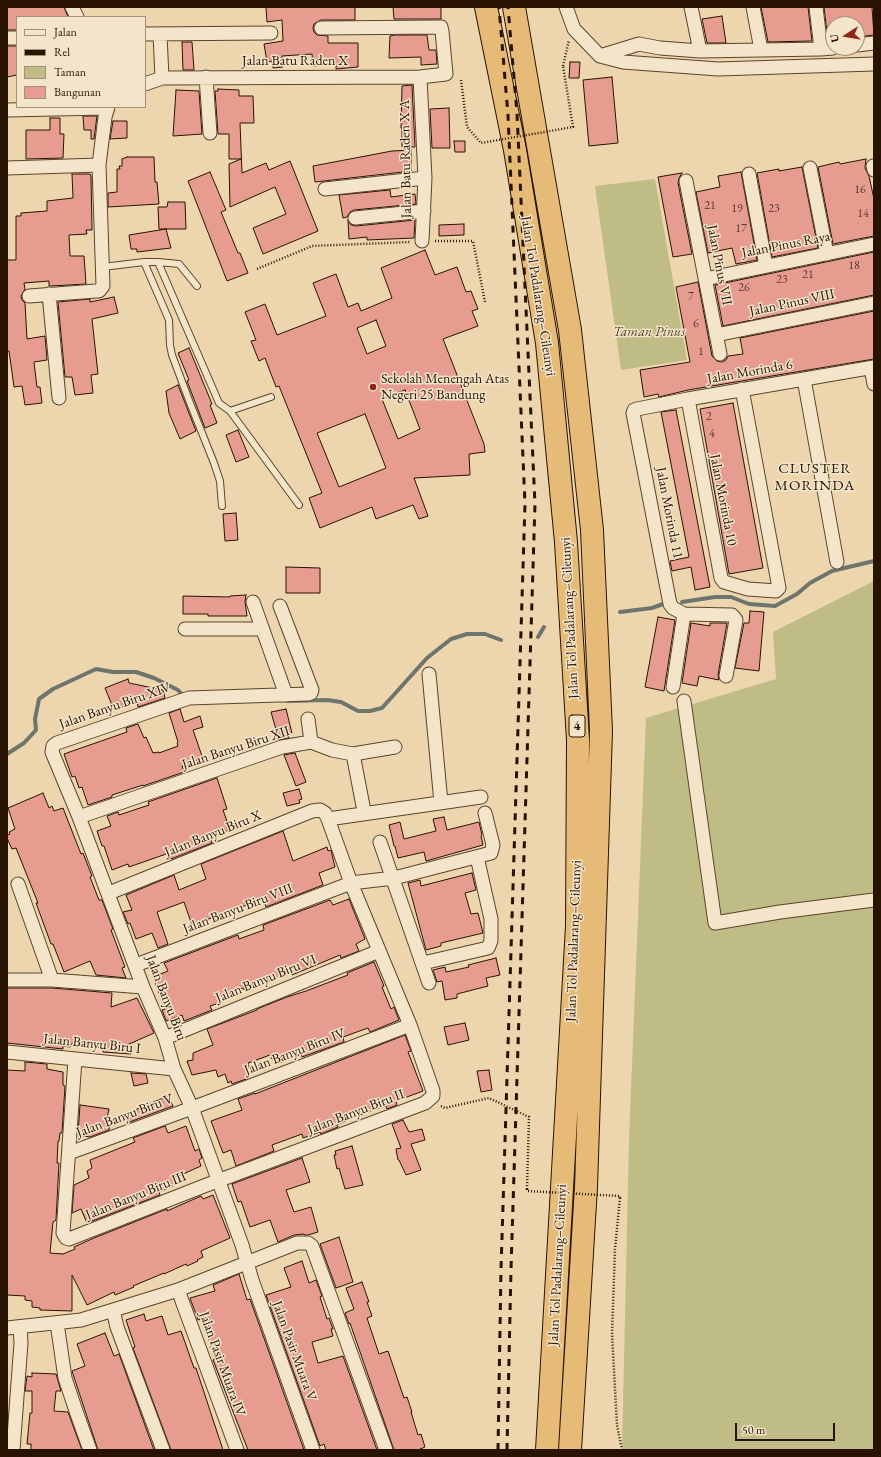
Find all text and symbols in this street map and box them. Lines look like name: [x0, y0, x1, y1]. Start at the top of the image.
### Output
legend: [16, 16, 146, 108]
north arrow: [825, 16, 865, 56]
text: Jalan: [54, 24, 77, 40]
text: U: [827, 33, 842, 44]
text: Rel: [54, 44, 70, 60]
street label: Jalan Batu Raden X: [242, 53, 348, 69]
text: Taman: [54, 64, 86, 80]
text: Bangunan: [54, 84, 101, 100]
street label: Jalan Batu Raden X A: [397, 100, 415, 218]
house number: 16: [854, 183, 866, 197]
house number: 21: [704, 199, 716, 213]
house number: 19: [731, 202, 743, 216]
house number: 23: [768, 202, 780, 216]
house number: 14: [857, 207, 869, 221]
street label: Jalan Tol Padalarang–Cileunyi: [517, 215, 559, 377]
house number: 17: [735, 222, 747, 236]
street label: Jalan Pinus VII: [703, 223, 735, 307]
street label: Jalan Pinus Raya: [740, 228, 832, 262]
house number: 18: [848, 259, 860, 273]
house number: 21: [802, 268, 814, 282]
house number: 23: [776, 273, 788, 287]
house number: 26: [738, 281, 750, 295]
street label: Jalan Pinus VIII: [748, 286, 836, 320]
house number: 7: [688, 290, 694, 304]
house number: 6: [693, 317, 699, 331]
park label: Taman Pinus: [613, 324, 685, 340]
house number: 1: [698, 345, 704, 359]
street label: Jalan Morinda 6: [706, 356, 794, 388]
place label: Sekolah Menengah Atas Negeri 25 Bandung: [381, 371, 509, 404]
marker: Sekolah Menengah Atas Negeri 25 Bandung: [368, 382, 378, 392]
house number: 2: [706, 410, 712, 424]
house number: 4: [709, 427, 715, 441]
street label: Jalan Morinda 10: [706, 453, 740, 547]
district label: CLUSTER MORINDA: [775, 460, 855, 495]
street label: Jalan Morinda 11: [652, 466, 686, 560]
street label: Jalan Tol Padalarang–Cileunyi: [557, 537, 583, 699]
street label: Jalan Banyu Biru XIV: [57, 679, 173, 733]
road number: 4: [569, 715, 585, 737]
street label: Jalan Banyu Biru XII: [180, 723, 292, 773]
street label: Jalan Banyu Biru X: [162, 807, 264, 861]
street label: Jalan Tol Padalarang–Cileunyi: [563, 860, 585, 1022]
street label: Jalan Banyu Biru VIII: [181, 880, 295, 938]
street label: Jalan Banyu Biru VI: [213, 951, 319, 1007]
street label: Jalan Banyu Biru: [142, 953, 190, 1043]
street label: Jalan Banyu Biru IV: [242, 1025, 348, 1079]
street label: Jalan Banyu Biru I: [43, 1031, 141, 1057]
street label: Jalan Banyu Biru II: [305, 1086, 407, 1138]
street label: Jalan Banyu Biru V: [74, 1091, 176, 1141]
street label: Jalan Banyu Biru III: [83, 1168, 189, 1224]
street label: Jalan Tol Padalarang–Cileunyi: [545, 1184, 571, 1346]
street label: Jalan Pasir Muara V: [268, 1299, 320, 1403]
street label: Jalan Pasir Muara IV: [195, 1309, 249, 1419]
scale bar: [737, 1415, 837, 1441]
text: 50 m: [742, 1422, 765, 1438]

